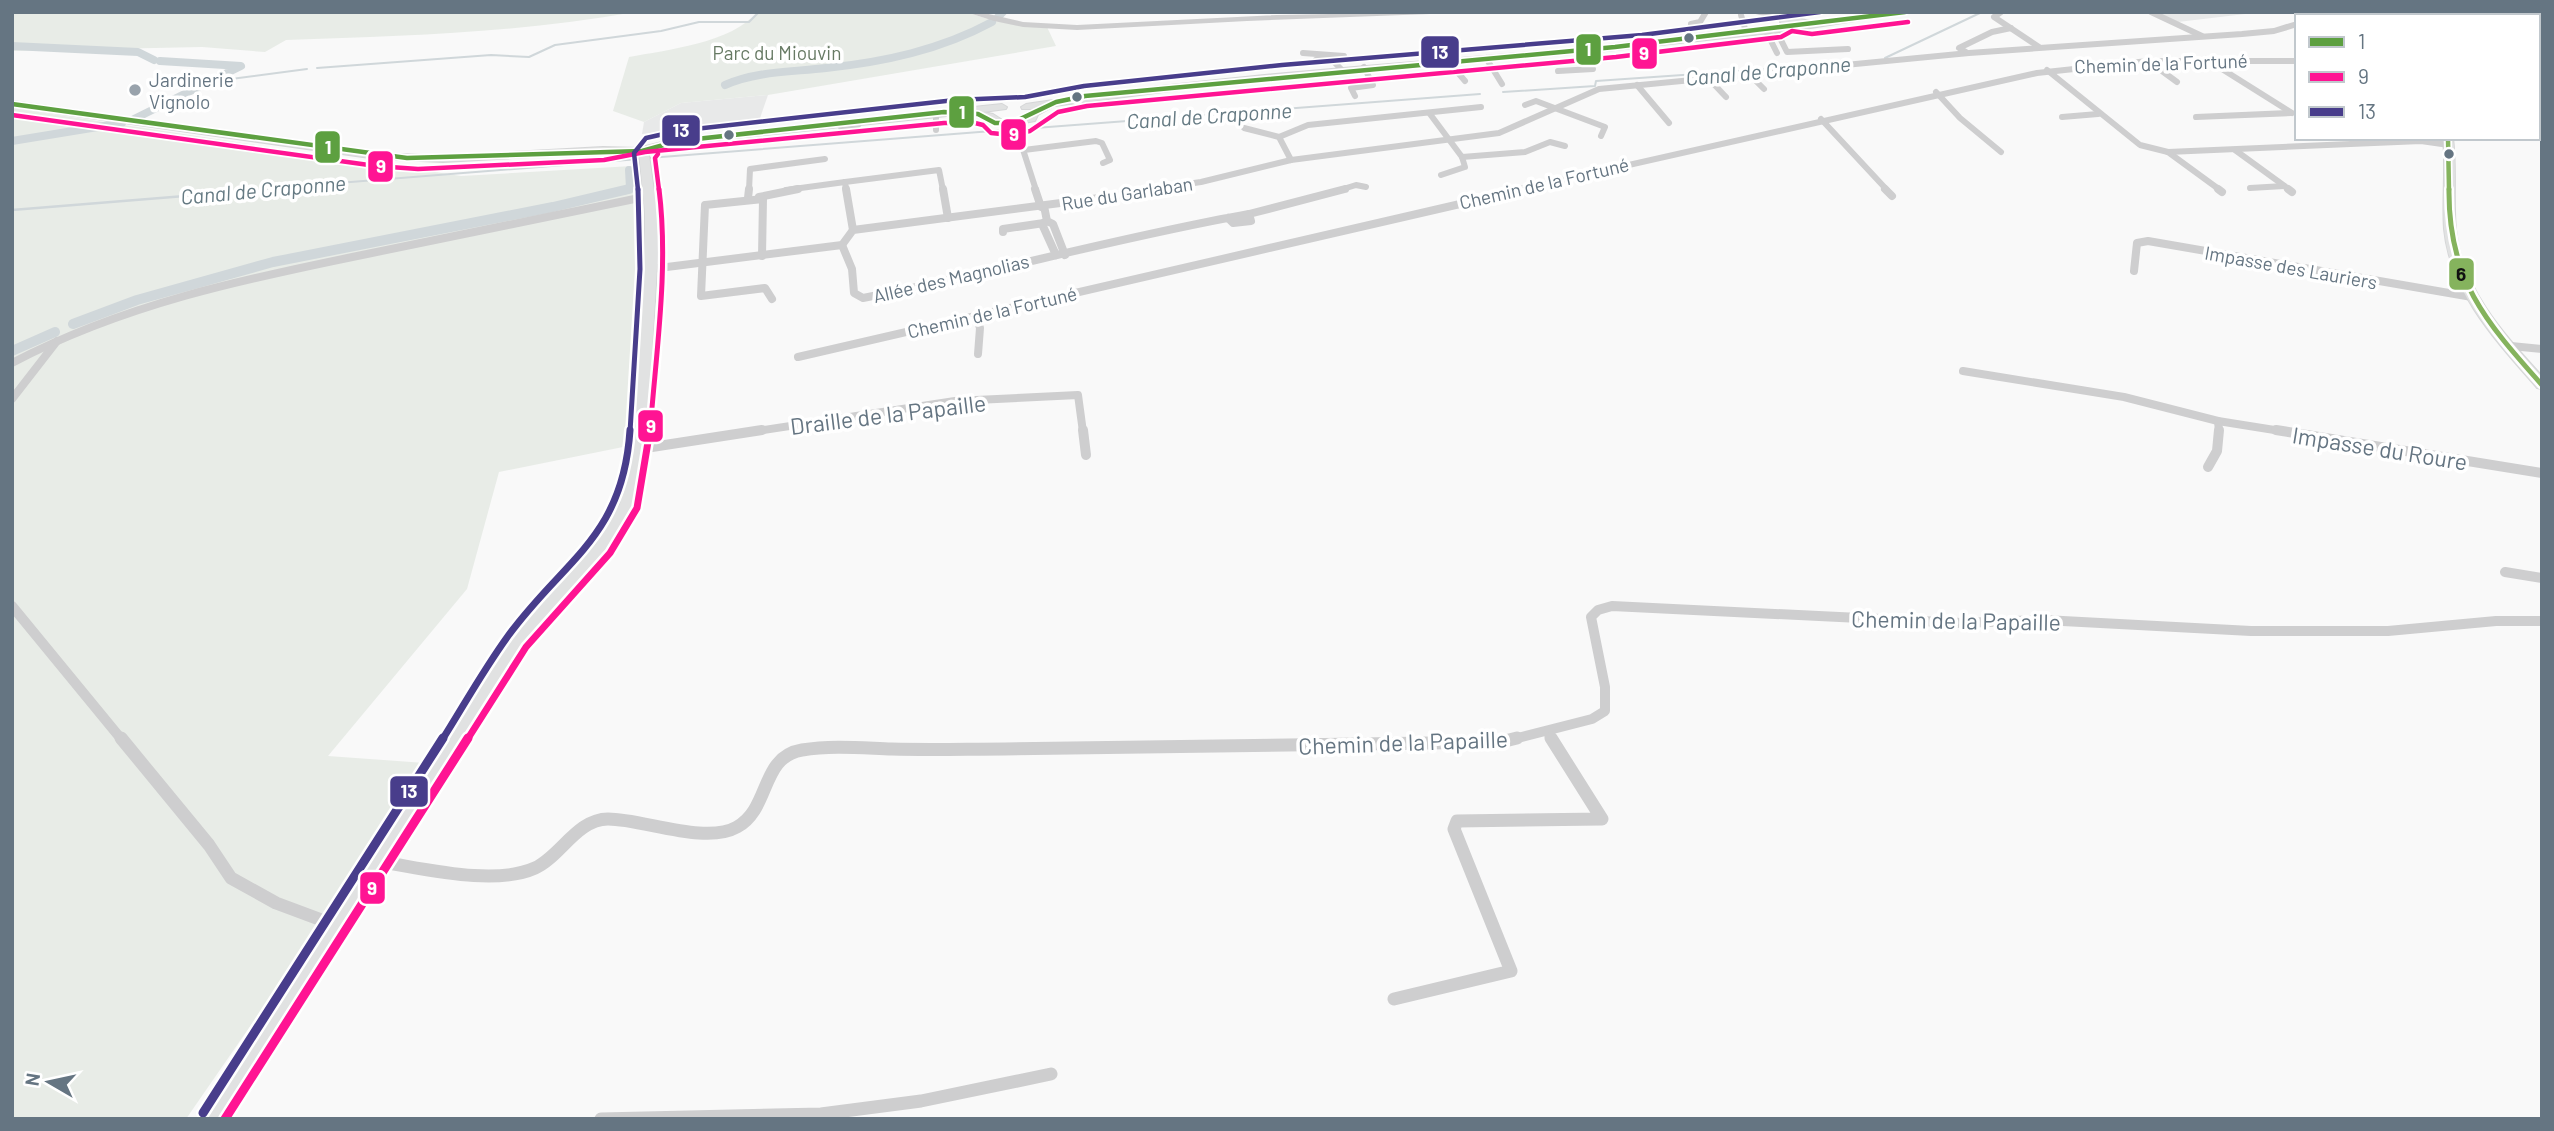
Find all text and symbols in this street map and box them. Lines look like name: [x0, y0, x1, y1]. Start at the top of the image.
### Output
legend: [2295, 14, 2540, 140]
text: 1: [2358, 28, 2365, 53]
unlabelled marker: [1682, 31, 1696, 45]
line badge: 1: [1575, 33, 1602, 66]
line badge: 13: [1420, 35, 1460, 69]
text: 1: [1585, 37, 1591, 60]
line badge: 9: [1631, 37, 1658, 70]
text: 13: [1432, 40, 1449, 63]
park label: Parc du Miouvin: [713, 41, 841, 64]
text: 9: [1639, 41, 1649, 64]
street label: Chemin de la Fortuné: [2074, 48, 2248, 78]
water label: Canal de Craponne: [1684, 50, 1852, 90]
text: 9: [2358, 63, 2369, 88]
place label: Jardinerie Vignolo: [149, 68, 234, 113]
marker: Jardinerie Vignolo: [127, 82, 143, 98]
unlabelled marker: [1070, 90, 1084, 104]
line badge: 1: [948, 95, 975, 129]
water label: Canal de Craponne: [1125, 97, 1293, 133]
text: 13: [2358, 98, 2376, 123]
text: 1: [959, 100, 965, 123]
line badge: 13: [661, 114, 701, 147]
text: 13: [673, 118, 690, 141]
line badge: 9: [1000, 118, 1027, 151]
text: 9: [1009, 122, 1019, 145]
unlabelled marker: [722, 128, 736, 142]
line badge: 1: [314, 130, 341, 164]
text: 1: [325, 135, 331, 158]
unlabelled marker: [2442, 147, 2456, 161]
line badge: 9: [367, 150, 394, 183]
street label: Chemin de la Fortuné: [1457, 152, 1631, 214]
text: 9: [376, 154, 386, 177]
water label: Canal de Craponne: [179, 169, 347, 209]
street label: Rue du Garlaban: [1060, 171, 1194, 215]
street label: Impasse des Lauriers: [2203, 241, 2379, 293]
street label: Allée des Magnolias: [871, 249, 1031, 307]
line badge: 6: [2448, 257, 2475, 291]
text: 6: [2456, 262, 2466, 285]
street label: Chemin de la Fortuné: [905, 281, 1079, 343]
street label: Draille de la Papaille: [788, 388, 988, 440]
line badge: 9: [637, 409, 664, 443]
text: 9: [646, 414, 656, 437]
street label: Impasse du Roure: [2290, 420, 2470, 476]
street label: Chemin de la Papaille: [1851, 604, 2061, 636]
street label: Chemin de la Papaille: [1298, 724, 1508, 760]
line badge: 13: [389, 775, 429, 808]
text: 13: [401, 779, 418, 802]
line badge: 9: [359, 871, 386, 905]
text: 9: [367, 876, 377, 899]
north arrow: [14, 1047, 84, 1117]
text: N: [19, 1071, 44, 1087]

